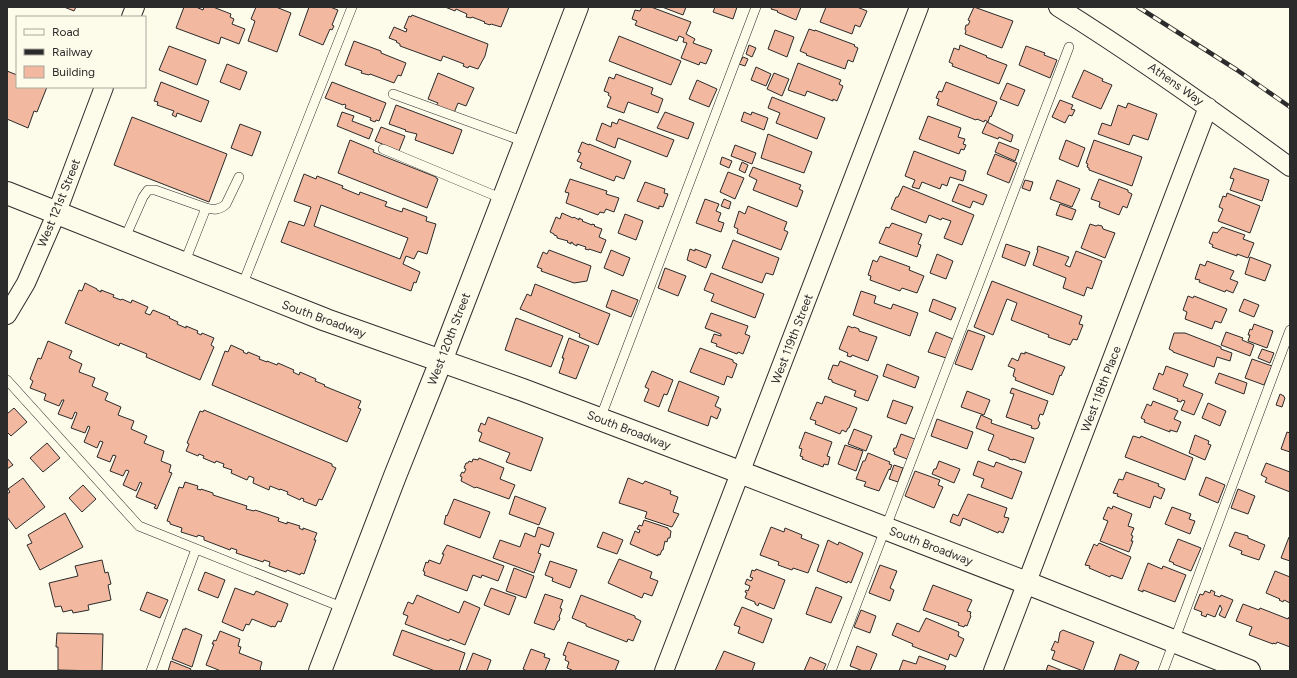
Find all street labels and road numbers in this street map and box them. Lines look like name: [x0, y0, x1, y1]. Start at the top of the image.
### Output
street label: Athens Way: [1146, 60, 1207, 109]
street label: West 121st Street: [35, 156, 83, 249]
street label: West 120th Street: [425, 290, 473, 387]
street label: West 119th Street: [768, 292, 816, 386]
street label: South Broadway: [280, 297, 369, 341]
street label: West 118th Place: [1078, 344, 1124, 434]
street label: South Broadway: [585, 408, 673, 453]
street label: South Broadway: [887, 524, 975, 569]

